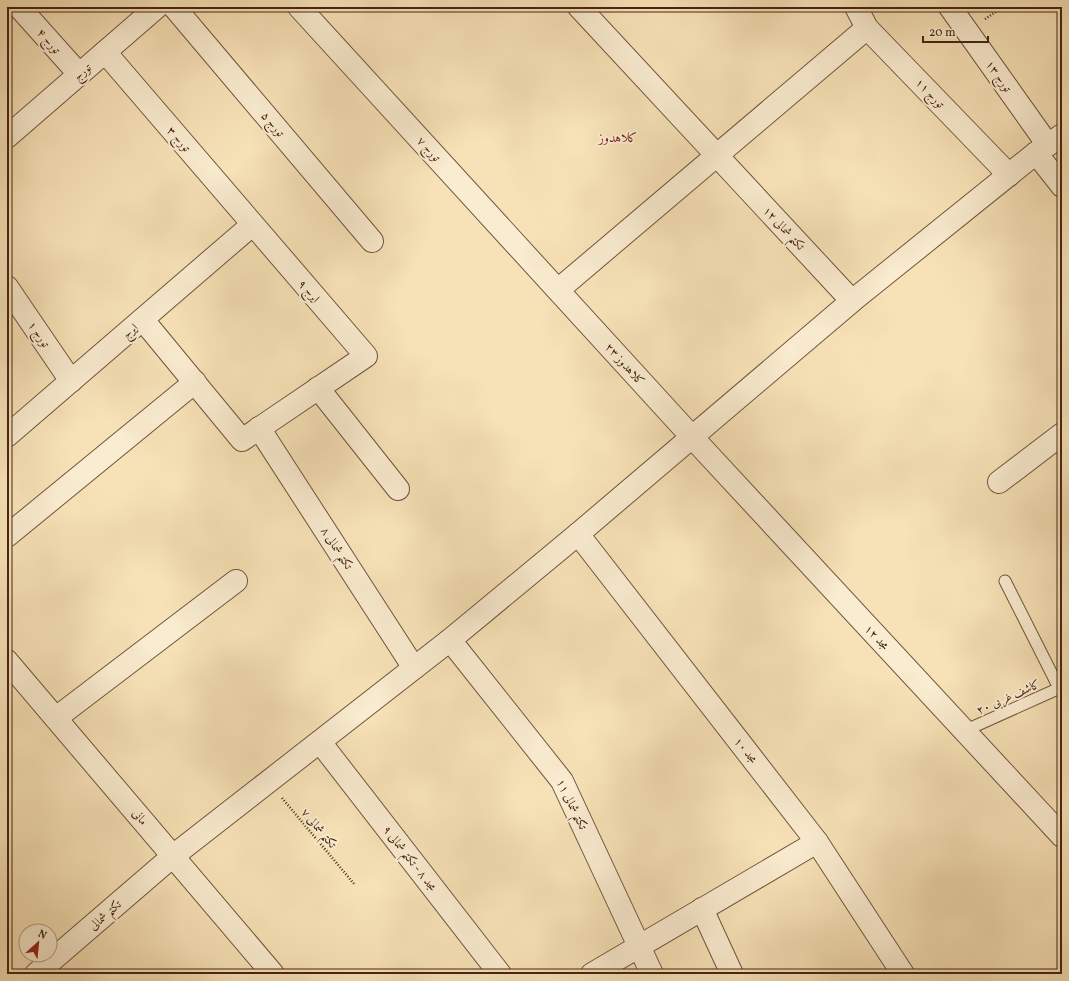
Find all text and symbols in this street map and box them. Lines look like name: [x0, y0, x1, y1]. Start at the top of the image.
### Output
scale bar: [923, 18, 988, 44]
text: 20 m: [929, 25, 956, 41]
street label: تورج ۴: [31, 26, 64, 60]
street label: تورج ۱۳: [980, 57, 1015, 97]
street label: تورج: [70, 60, 97, 87]
street label: تورج ۱۱: [910, 75, 948, 114]
street label: تورج ۵: [255, 109, 288, 143]
street label: تورج ۳: [161, 124, 194, 158]
district label: کلاهدوز: [597, 130, 637, 148]
street label: تورج ۷: [411, 134, 444, 168]
street label: تکتم شمالی ۱۲: [757, 203, 808, 257]
street label: ایرج ۹: [292, 277, 323, 308]
street label: تورج ۱: [22, 318, 53, 353]
street label: ایرج: [119, 320, 144, 345]
street label: کلاهدوز ۲۳: [601, 340, 648, 389]
street label: تکتم شمالی ۸: [314, 524, 356, 575]
street label: مجد ۱۲: [860, 621, 893, 654]
street label: کاشف غربی ۲۰: [974, 677, 1043, 719]
street label: مجد ۱۰: [730, 734, 761, 768]
street label: تکتم شمالی ۱۱: [549, 776, 591, 834]
street label: تکتم شمالی ۷: [294, 805, 340, 855]
street label: مانی: [128, 806, 151, 829]
street label: مجد ۸ - تکتم شمالی ۹: [376, 822, 440, 897]
street label: تکتم شمالی: [86, 897, 128, 937]
north arrow: [18, 923, 58, 963]
text: N: [35, 927, 49, 944]

